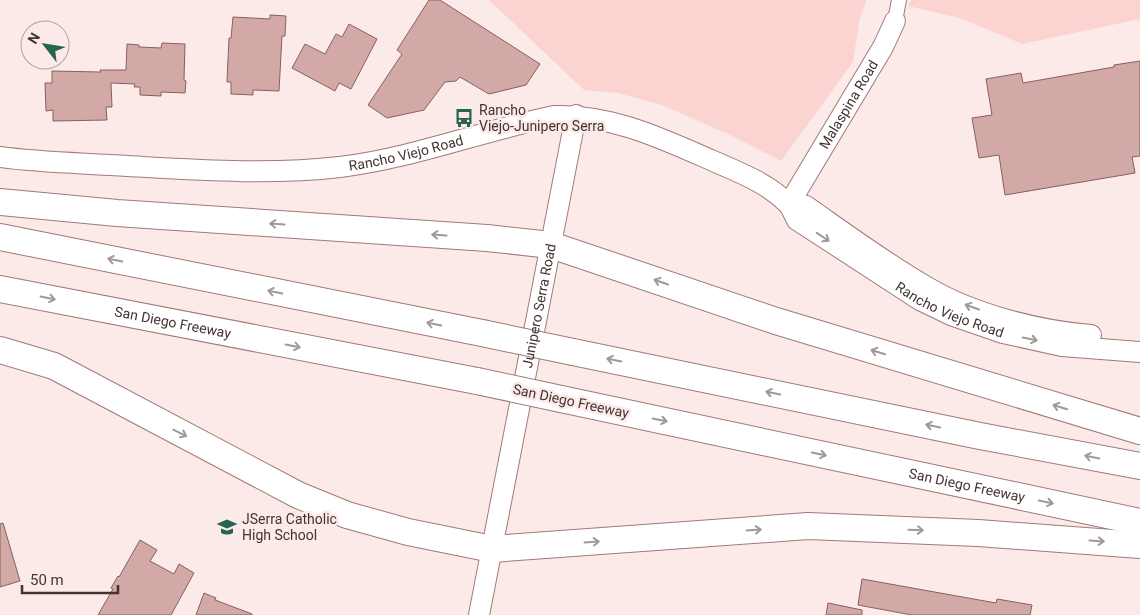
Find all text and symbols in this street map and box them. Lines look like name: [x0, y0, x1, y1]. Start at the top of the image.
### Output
north arrow: [20, 20, 70, 70]
text: N: [24, 30, 43, 47]
street label: Malaspina Road: [816, 57, 881, 152]
place label: Rancho Viejo-Junipero Serra: [479, 102, 604, 134]
bus stop icon: Rancho Viejo-Junipero Serra: [453, 107, 475, 129]
street label: Rancho Viejo Road: [347, 132, 465, 174]
one-way arrow: [269, 220, 285, 229]
one-way arrow: [431, 231, 447, 240]
one-way arrow: [816, 232, 830, 242]
street label: Junipero Serra Road: [519, 242, 559, 369]
one-way arrow: [108, 255, 124, 265]
one-way arrow: [653, 277, 669, 286]
street label: Rancho Viejo Road: [893, 278, 1006, 341]
one-way arrow: [267, 287, 283, 296]
one-way arrow: [39, 294, 55, 304]
one-way arrow: [965, 302, 981, 312]
street label: San Diego Freeway: [113, 303, 233, 341]
one-way arrow: [427, 319, 443, 328]
one-way arrow: [1021, 335, 1037, 344]
one-way arrow: [285, 341, 301, 351]
one-way arrow: [871, 347, 887, 357]
one-way arrow: [607, 355, 623, 364]
street label: San Diego Freeway: [512, 381, 631, 421]
one-way arrow: [766, 388, 782, 397]
one-way arrow: [1052, 402, 1068, 412]
one-way arrow: [651, 416, 667, 425]
one-way arrow: [925, 421, 941, 430]
one-way arrow: [172, 428, 187, 438]
one-way arrow: [810, 450, 826, 459]
one-way arrow: [1084, 451, 1100, 461]
street label: San Diego Freeway: [907, 465, 1027, 505]
one-way arrow: [1038, 498, 1054, 507]
place label: JSerra Catholic High School: [242, 511, 337, 543]
school or university icon: JSerra Catholic High School: [216, 516, 238, 538]
one-way arrow: [746, 525, 762, 535]
one-way arrow: [908, 526, 924, 535]
one-way arrow: [584, 537, 600, 546]
one-way arrow: [1089, 537, 1105, 546]
scale bar: [22, 562, 119, 594]
text: 50 m: [30, 571, 64, 589]

